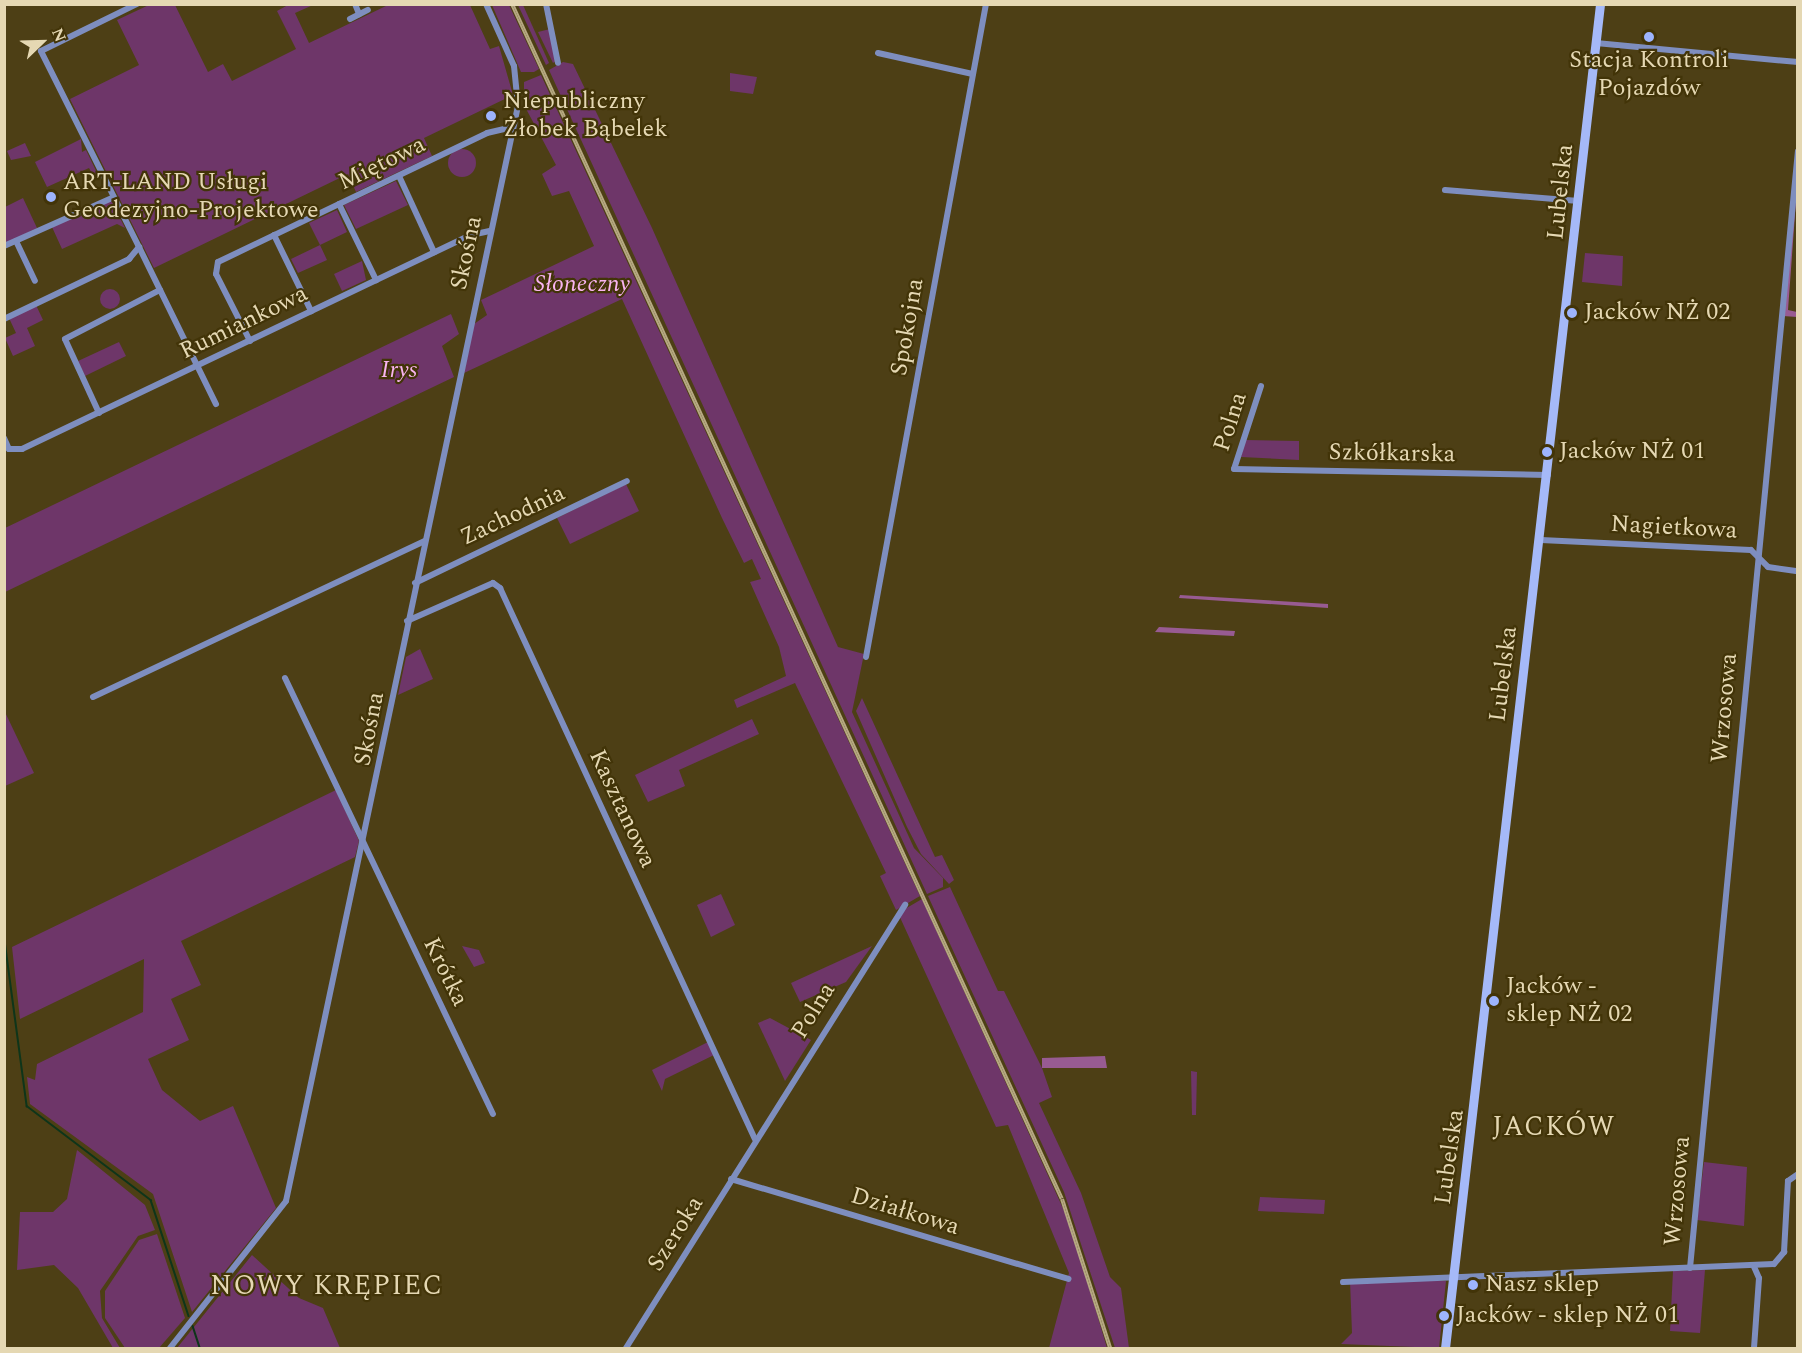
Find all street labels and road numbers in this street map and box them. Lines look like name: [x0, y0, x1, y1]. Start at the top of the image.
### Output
street label: Miętowa: [334, 131, 430, 197]
street label: Lubelska: [1542, 143, 1580, 241]
street label: Skośna: [445, 214, 489, 292]
street label: Spokojna: [885, 276, 931, 378]
street label: Rumiankowa: [175, 280, 313, 366]
street label: Polna: [1208, 389, 1254, 455]
street label: Szkółkarska: [1328, 438, 1456, 470]
street label: Zachodnia: [456, 479, 570, 553]
street label: Nagietkowa: [1610, 510, 1738, 546]
street label: Lubelska: [1484, 625, 1524, 723]
street label: Wrzosowa: [1706, 652, 1744, 764]
street label: Skośna: [349, 690, 391, 768]
street label: Kasztanowa: [582, 745, 662, 873]
street label: Krótka: [416, 933, 474, 1011]
street label: Polna: [786, 978, 842, 1044]
street label: Lubelska: [1429, 1107, 1471, 1207]
street label: Wrzosowa: [1659, 1135, 1697, 1247]
street label: Działkowa: [847, 1182, 963, 1242]
street label: Szeroka: [642, 1191, 710, 1277]

